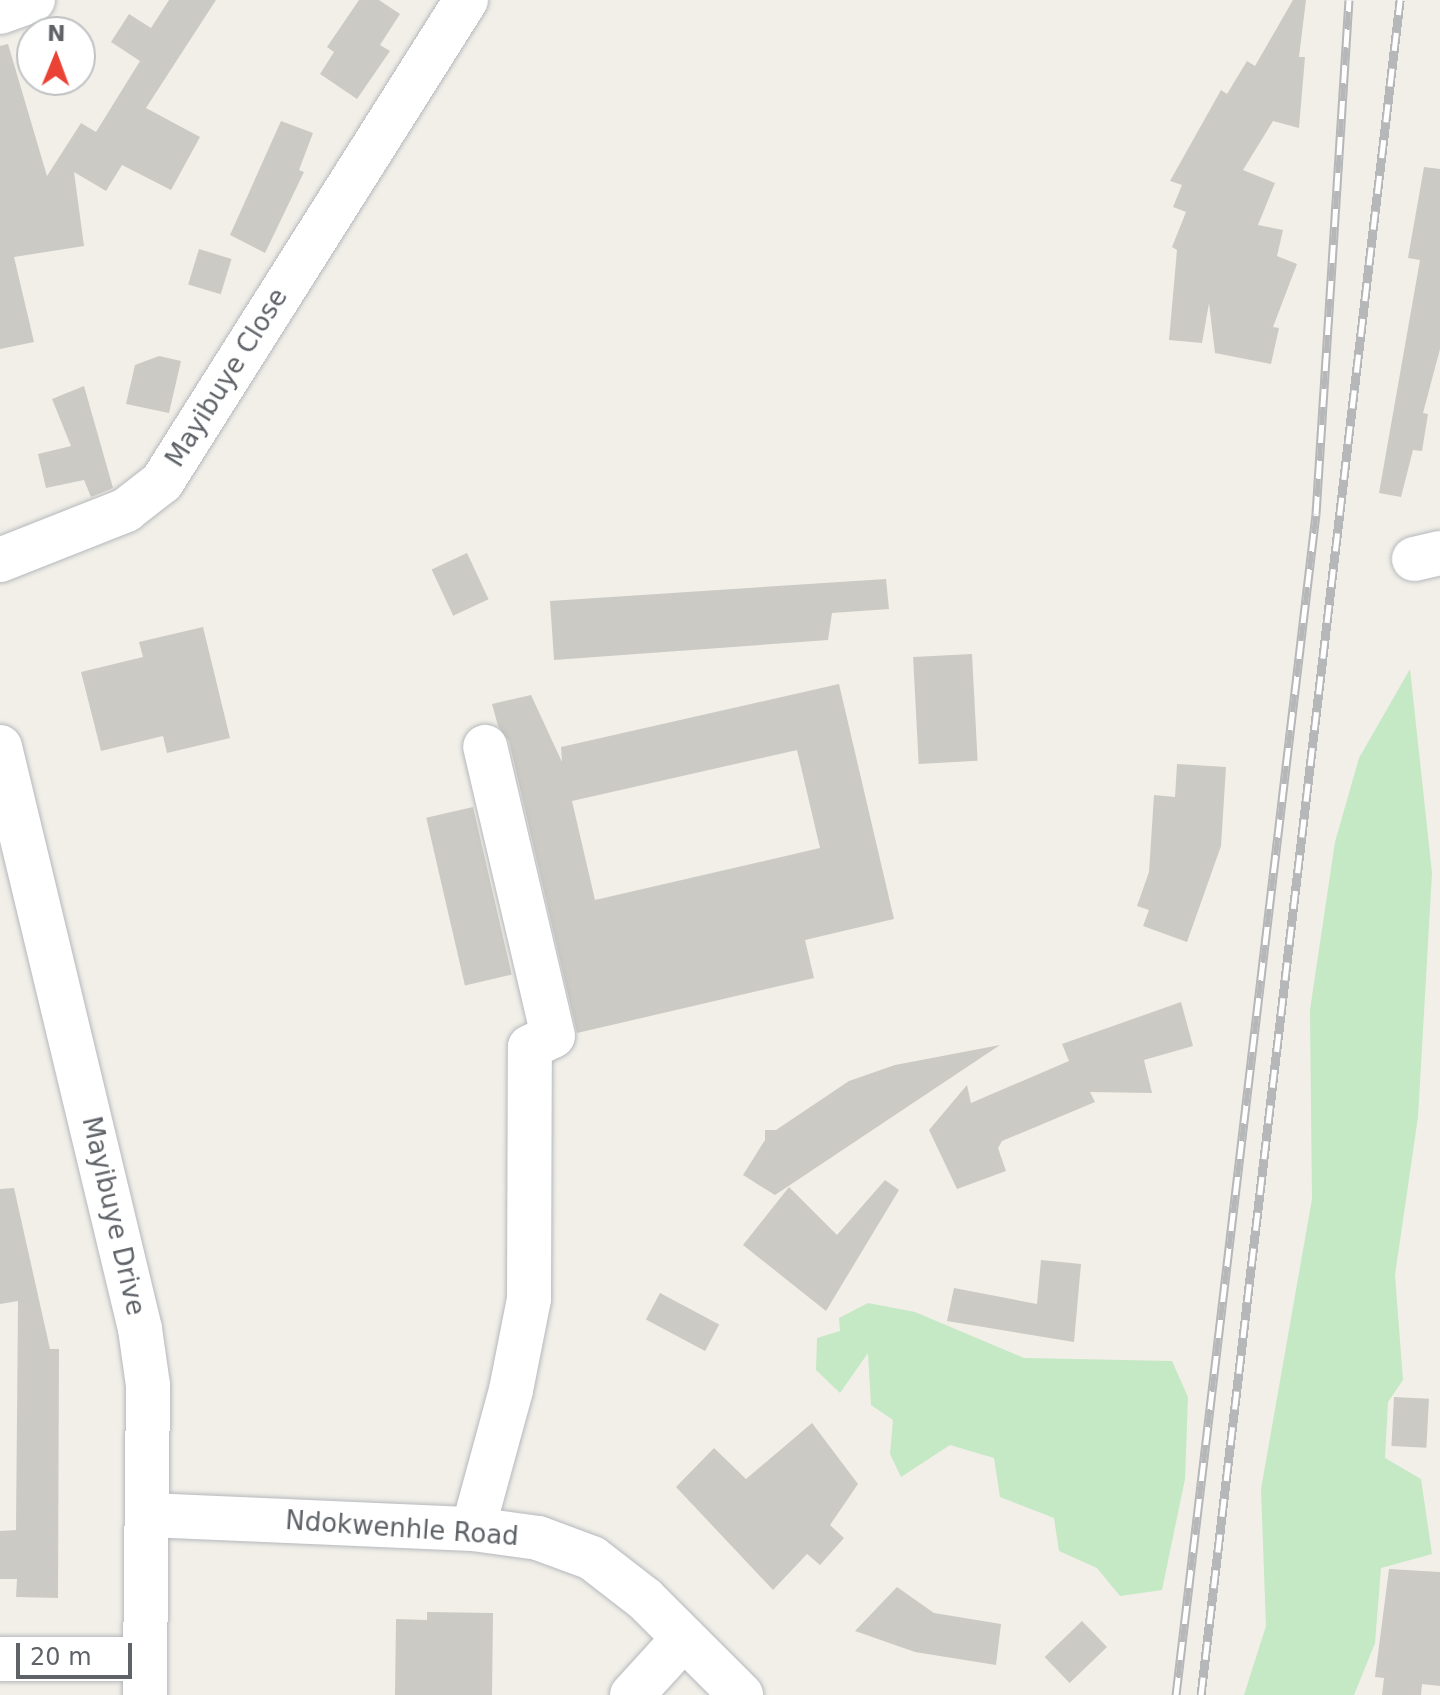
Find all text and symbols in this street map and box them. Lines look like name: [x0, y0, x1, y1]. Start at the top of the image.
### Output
north arrow: [16, 16, 96, 96]
text: N: [47, 21, 66, 46]
street label: Mayibuye Close: [160, 283, 294, 473]
street label: Mayibuye Drive: [75, 1114, 151, 1318]
street label: Ndokwenhle Road: [284, 1505, 520, 1553]
scale bar: [20, 1627, 136, 1677]
text: 20 m: [30, 1643, 92, 1671]

